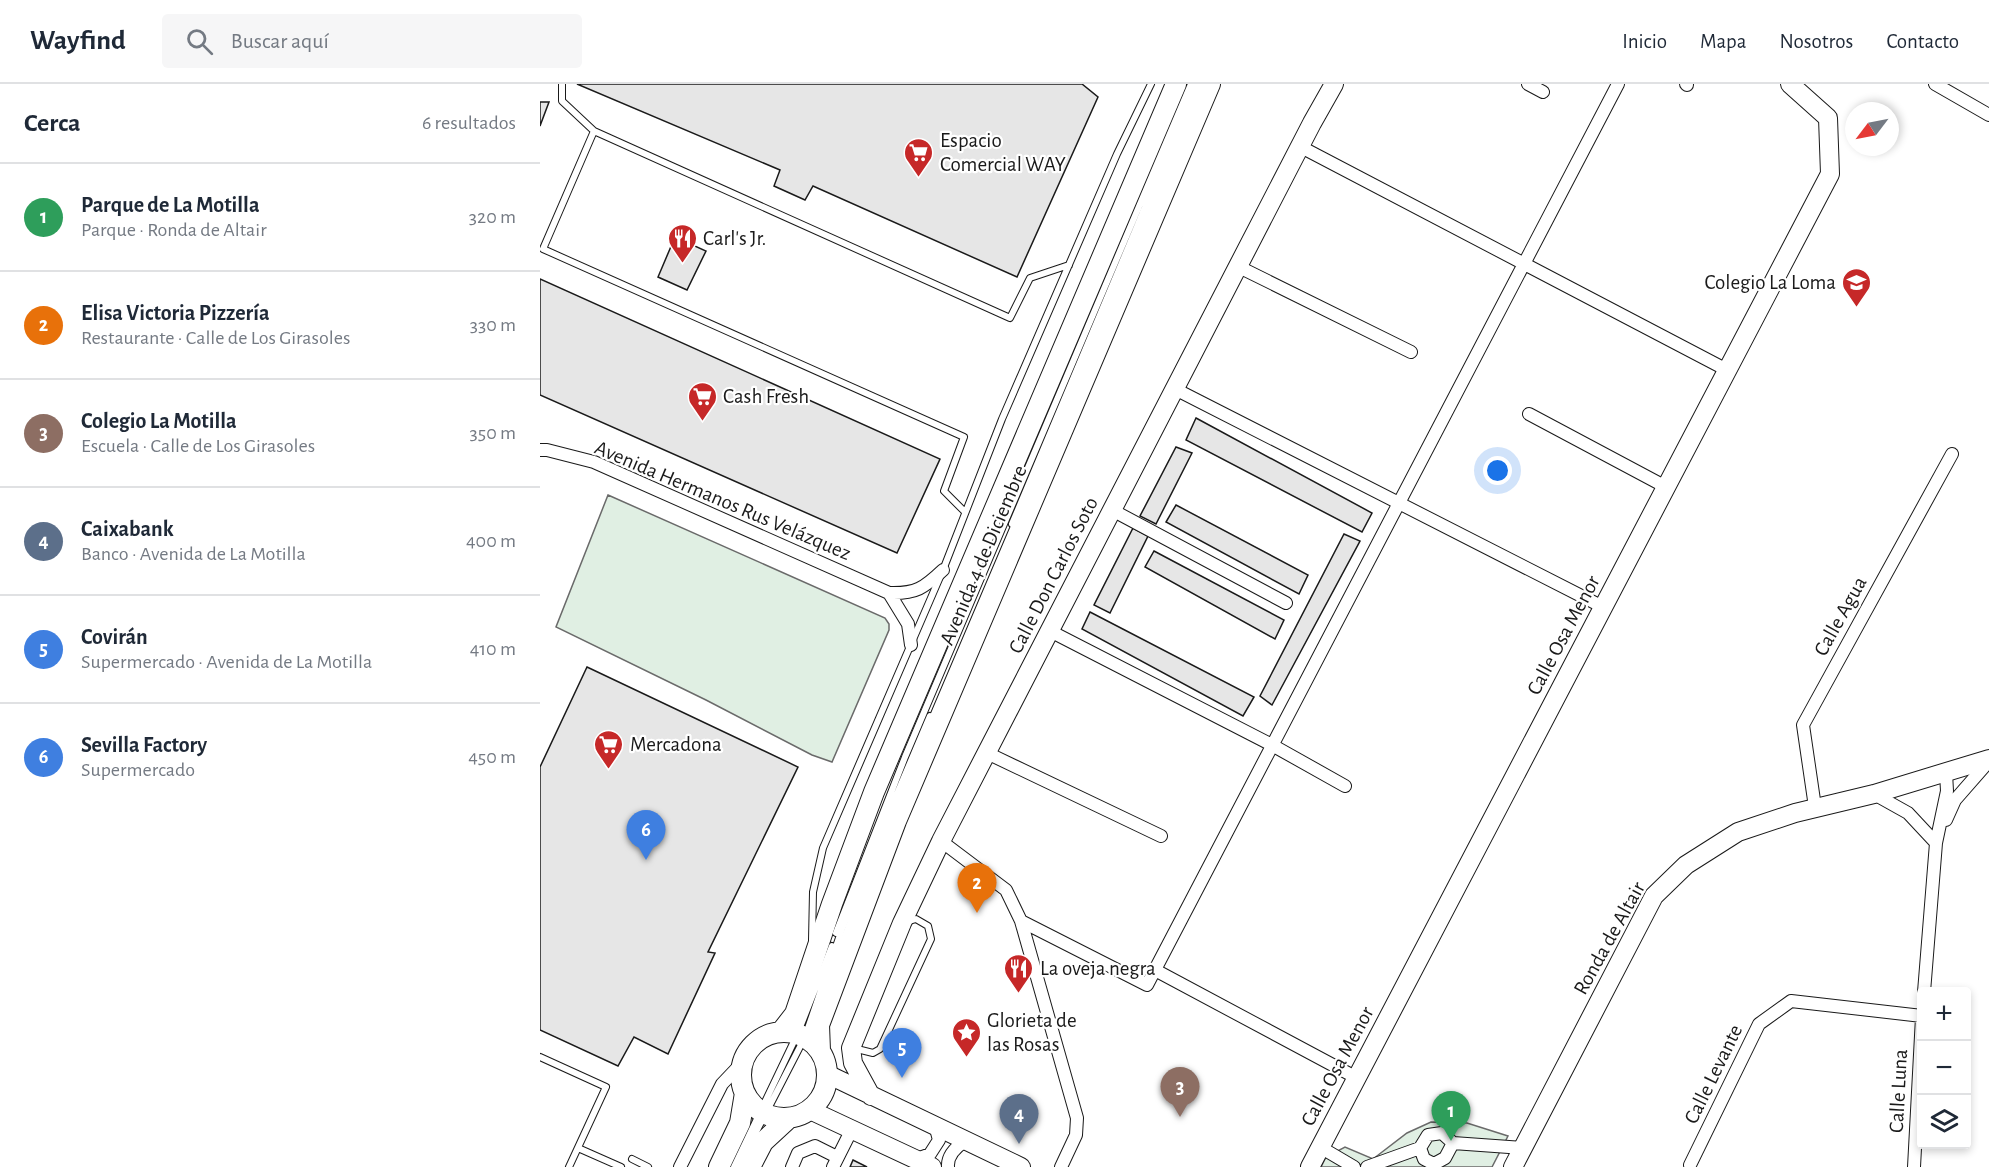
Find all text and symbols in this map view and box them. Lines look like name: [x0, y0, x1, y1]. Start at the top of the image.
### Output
search box: [162, 14, 582, 68]
icon: search: [183, 25, 216, 58]
text: Wayfind: [30, 27, 126, 55]
text: Buscar aquí: [231, 30, 329, 52]
text: Inicio: [1622, 31, 1667, 52]
text: Mapa: [1700, 31, 1747, 52]
text: Nosotros: [1780, 31, 1853, 52]
text: Contacto: [1886, 31, 1959, 52]
north arrow: [1845, 102, 1899, 156]
text: Cerca: [24, 110, 81, 136]
text: 6 resultados: [422, 113, 516, 133]
place label: Espacio Comercial WAY: [940, 130, 1066, 175]
supermarket icon: Espacio Comercial WAY: [903, 136, 935, 178]
text: Parque de La Motilla: [81, 194, 259, 216]
text: 1: [40, 207, 47, 227]
text: 320 m: [469, 207, 516, 227]
text: Parque · Ronda de Altair: [81, 220, 267, 240]
restaurant icon: Carl's Jr.: [666, 222, 698, 264]
place label: Carl's Jr.: [703, 228, 766, 249]
school or university icon: Colegio La Loma: [1841, 266, 1873, 308]
place label: Colegio La Loma: [1704, 272, 1836, 293]
text: Elisa Victoria Pizzería: [81, 302, 270, 324]
text: 2: [39, 315, 48, 335]
text: 330 m: [470, 315, 516, 335]
text: Restaurante · Calle de Los Girasoles: [81, 328, 350, 348]
supermarket icon: Cash Fresh: [686, 380, 718, 422]
place label: Cash Fresh: [723, 386, 809, 407]
text: Colegio La Motilla: [81, 410, 237, 432]
text: 3: [39, 423, 48, 443]
text: 350 m: [470, 423, 516, 443]
text: Escuela · Calle de Los Girasoles: [81, 436, 315, 456]
street label: Avenida Hermanos Rus Velázquez: [592, 437, 854, 564]
your location: [1483, 456, 1512, 485]
street label: Avenida 4 de Diciembre: [936, 462, 1031, 648]
street label: Calle Don Carlos Soto: [1005, 494, 1102, 657]
text: Caixabank: [81, 518, 174, 540]
text: 4: [38, 531, 49, 551]
text: 400 m: [466, 531, 516, 551]
text: Banco · Avenida de La Motilla: [81, 544, 306, 564]
street label: Calle Osa Menor: [1523, 572, 1604, 698]
street label: Calle Agua: [1810, 573, 1871, 659]
text: Covirán: [81, 626, 148, 648]
text: 5: [39, 639, 48, 659]
text: 410 m: [470, 639, 516, 659]
text: Supermercado · Avenida de La Motilla: [81, 652, 372, 672]
supermarket icon: Mercadona: [593, 728, 625, 770]
text: Sevilla Factory: [81, 734, 207, 756]
place label: Mercadona: [630, 734, 722, 755]
text: 6: [39, 747, 48, 767]
text: 450 m: [468, 747, 516, 767]
text: Supermercado: [81, 760, 195, 780]
pin: 6: [626, 810, 666, 860]
pin: 2: [958, 864, 996, 913]
street label: Ronda de Altair: [1570, 878, 1649, 998]
restaurant icon: La oveja negra: [1003, 952, 1035, 994]
place label: La oveja negra: [1040, 958, 1156, 979]
map controls: [1917, 987, 1971, 1149]
button: +: [1917, 987, 1971, 1041]
street label: Calle Osa Menor: [1297, 1003, 1378, 1129]
place label: Glorieta de las Rosas: [987, 1010, 1077, 1055]
place icon: Glorieta de las Rosas: [950, 1016, 982, 1058]
street label: Calle Levante: [1681, 1021, 1746, 1127]
pin: 5: [882, 1028, 922, 1078]
button: −: [1917, 1041, 1971, 1095]
street label: Calle Luna: [1886, 1048, 1911, 1133]
pin: 3: [1160, 1068, 1200, 1117]
pin: 1: [1432, 1092, 1470, 1141]
pin: 4: [1000, 1094, 1038, 1144]
button: layers: [1917, 1095, 1971, 1149]

